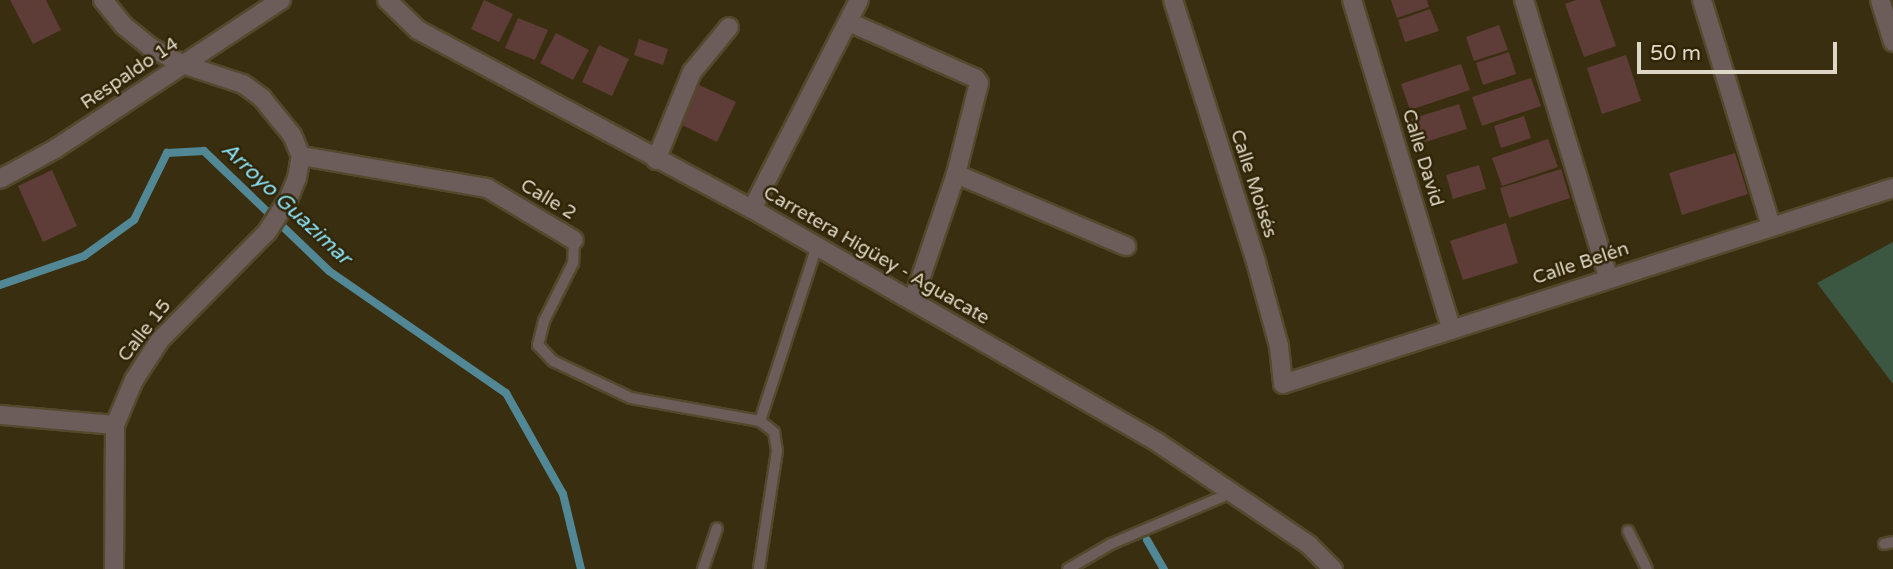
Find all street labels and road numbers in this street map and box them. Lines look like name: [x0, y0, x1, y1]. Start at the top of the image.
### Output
street label: Respaldo 14: [77, 33, 183, 115]
street label: Calle David: [1396, 107, 1448, 209]
street label: Calle Moisés: [1225, 127, 1281, 241]
street label: Calle 2: [516, 175, 580, 225]
street label: Carretera Higüey - Aguacate: [759, 182, 993, 330]
street label: Calle Belén: [1530, 238, 1632, 290]
street label: Calle 15: [114, 295, 176, 367]

